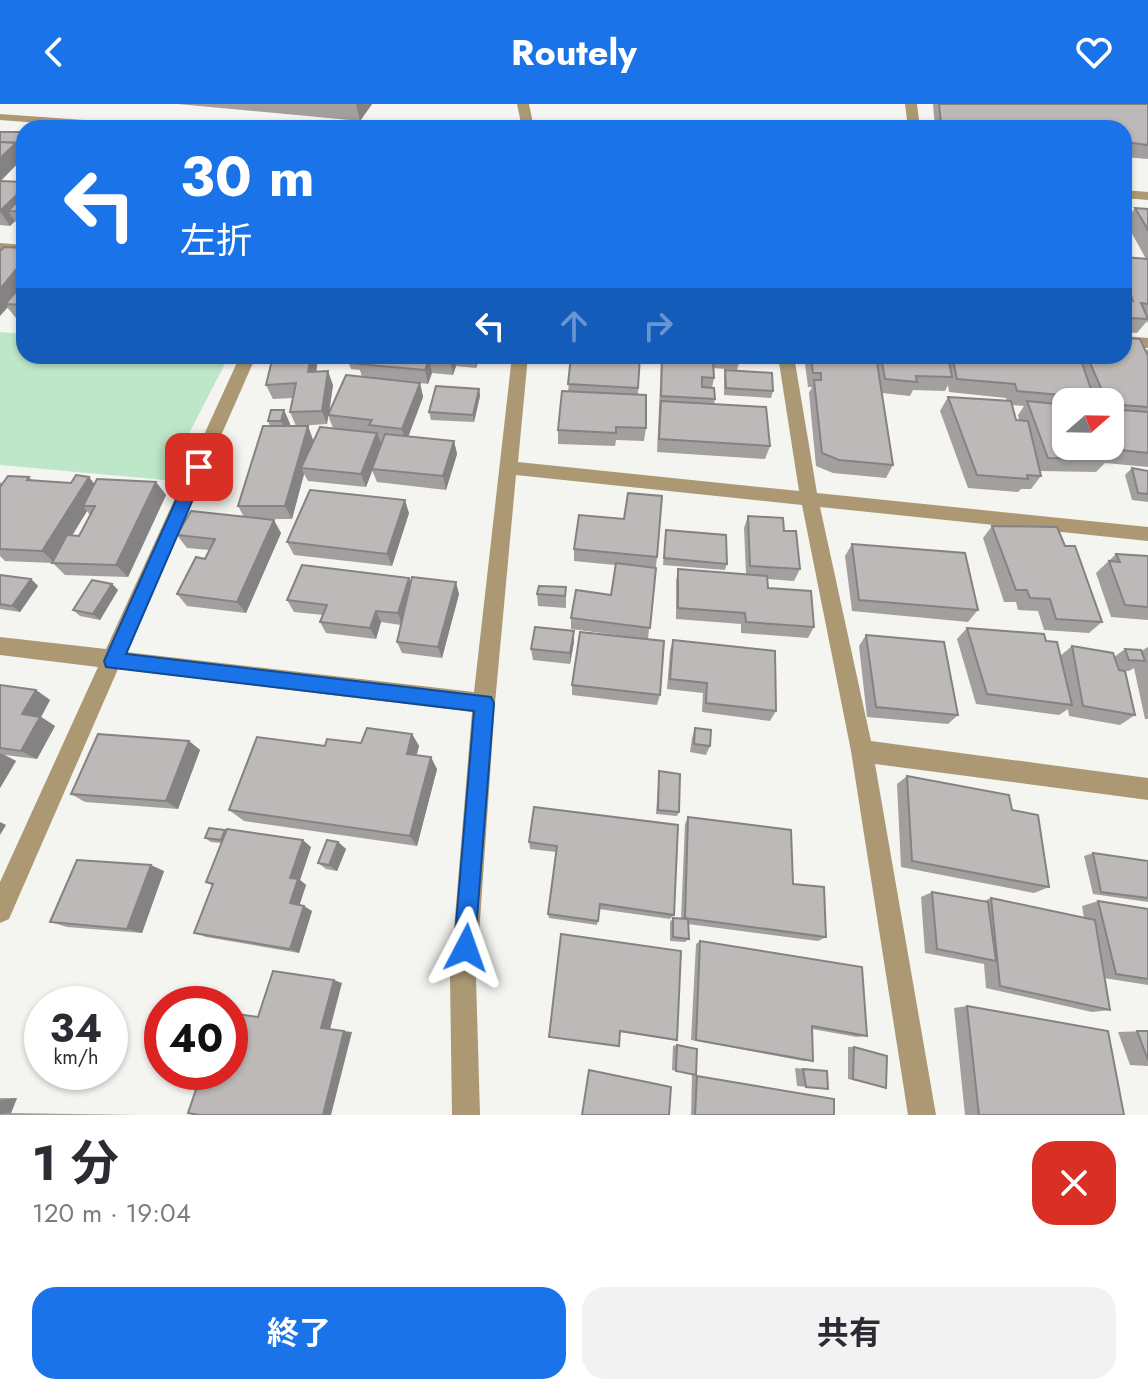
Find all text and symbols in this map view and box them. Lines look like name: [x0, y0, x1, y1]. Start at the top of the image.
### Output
text: Routely: [511, 26, 637, 78]
icon: back: [32, 30, 76, 74]
icon: heart: [1072, 30, 1116, 74]
text: 30 m: [180, 136, 315, 217]
icon: left: [48, 152, 152, 256]
text: 左折: [180, 214, 252, 266]
icon: left: [468, 304, 512, 348]
icon: ahead: [552, 304, 596, 348]
icon: right: [636, 304, 680, 348]
north arrow: [1052, 388, 1124, 460]
map controls: [1052, 388, 1124, 460]
pin: [165, 433, 233, 501]
icon: arrive: [177, 445, 221, 489]
position arrow: [424, 906, 508, 990]
speed limit sign: 40: [144, 986, 248, 1090]
text: 34: [50, 999, 102, 1057]
text: km/h: [53, 1043, 99, 1072]
text: 1 分: [32, 1129, 119, 1198]
button: close: [1032, 1141, 1116, 1225]
text: 120 m · 19:04: [32, 1194, 191, 1232]
button: 終了: [32, 1287, 566, 1379]
button: 共有: [582, 1287, 1116, 1379]

